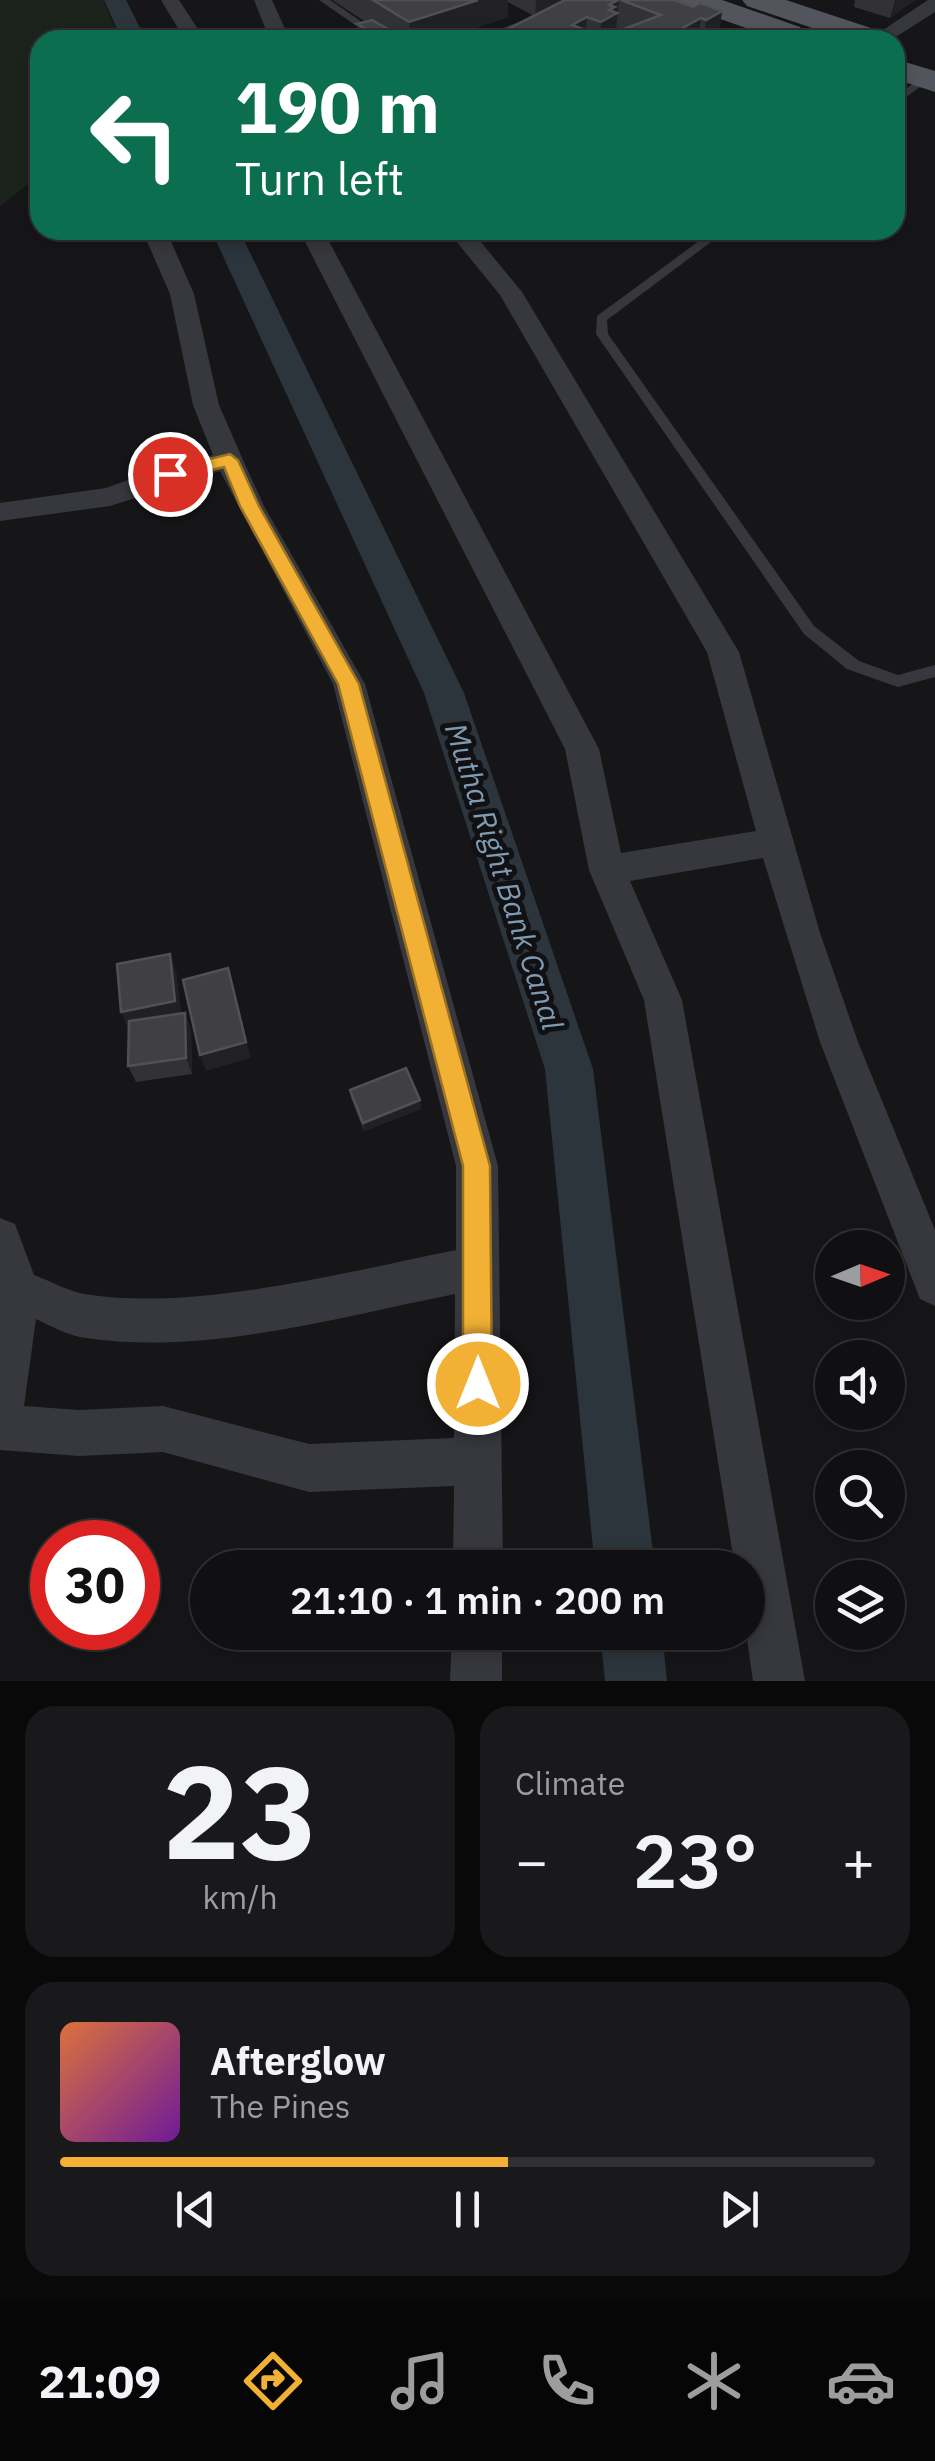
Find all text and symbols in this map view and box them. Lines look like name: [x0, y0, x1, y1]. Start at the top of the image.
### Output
text: 190 m: [235, 61, 440, 152]
icon: left: [70, 70, 200, 200]
text: Turn left: [235, 149, 404, 207]
pin: [128, 432, 213, 517]
icon: arrive: [143, 447, 198, 502]
water label: Mutha Right Bank Canal: [437, 718, 573, 1034]
north arrow: [815, 1230, 905, 1320]
map controls: [815, 1230, 905, 1650]
position arrow: [426, 1332, 530, 1436]
button: sound: [815, 1340, 905, 1430]
button: search: [815, 1450, 905, 1540]
speed limit sign: 30: [30, 1520, 160, 1650]
button: layers: [815, 1560, 905, 1650]
text: 21:10 · 1 min · 200 m: [290, 1575, 665, 1624]
text: 23: [162, 1726, 318, 1895]
text: Climate: [515, 1762, 625, 1804]
text: 23°: [632, 1811, 758, 1909]
text: −: [515, 1825, 548, 1896]
text: +: [842, 1825, 875, 1896]
text: km/h: [202, 1876, 278, 1918]
text: Afterglow: [210, 2036, 386, 2085]
text: The Pines: [210, 2085, 350, 2127]
icon: previous: [168, 2182, 223, 2237]
icon: pause: [440, 2182, 495, 2237]
icon: next: [712, 2182, 767, 2237]
icon: directions: [238, 2346, 308, 2416]
icon: music: [385, 2346, 455, 2416]
icon: phone: [532, 2346, 602, 2416]
icon: climate: [679, 2346, 749, 2416]
icon: car: [826, 2346, 896, 2416]
text: 21:09: [39, 2352, 161, 2410]

